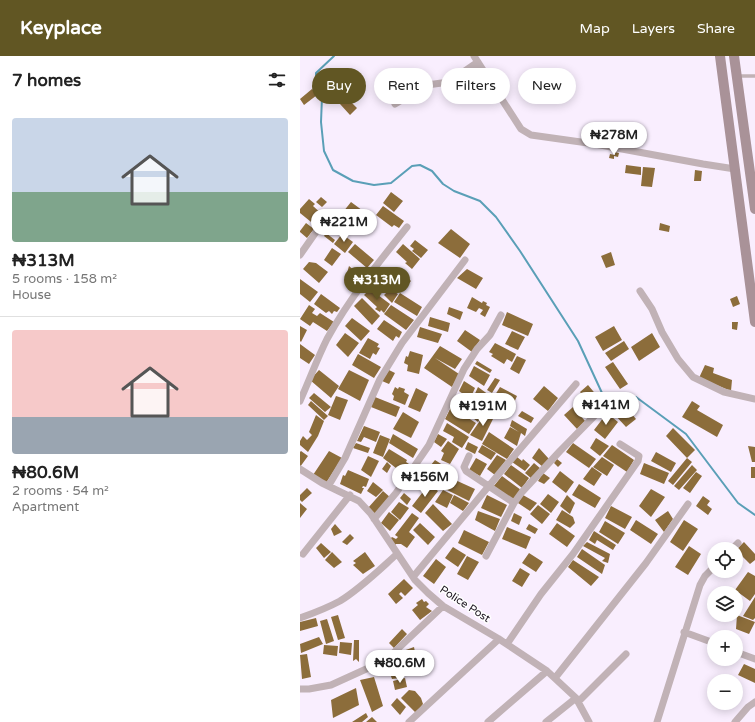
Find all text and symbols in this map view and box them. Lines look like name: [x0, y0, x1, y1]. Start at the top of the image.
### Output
text: Keyplace: [20, 17, 102, 39]
text: Map: [580, 20, 610, 37]
text: Layers: [632, 20, 675, 37]
text: Share: [697, 20, 735, 37]
chip: Buy: [312, 68, 366, 104]
chip: Rent: [374, 68, 433, 104]
chip: Filters: [441, 68, 510, 104]
chip: New: [518, 68, 576, 104]
icon: filters: [266, 69, 288, 91]
text: 7 homes: [12, 70, 81, 91]
pin: ₦278M: [586, 122, 642, 156]
text: ₦278M: [590, 127, 638, 143]
icon: home: [114, 144, 186, 216]
pin: ₦221M: [316, 209, 372, 243]
text: ₦221M: [320, 214, 368, 230]
text: ₦313M: [12, 250, 75, 271]
pin: ₦313M: [349, 267, 405, 301]
text: 5 rooms · 158 m²: [12, 271, 117, 287]
text: ₦313M: [353, 272, 401, 288]
text: House: [12, 287, 51, 303]
icon: home: [114, 356, 186, 428]
pin: ₦141M: [578, 392, 634, 426]
pin: ₦191M: [455, 393, 511, 427]
text: ₦141M: [582, 397, 630, 413]
text: ₦191M: [459, 398, 507, 414]
text: ₦80.6M: [12, 462, 79, 483]
pin: ₦156M: [397, 464, 453, 498]
text: ₦156M: [401, 469, 449, 485]
text: 2 rooms · 54 m²: [12, 483, 109, 499]
text: Apartment: [12, 499, 79, 515]
map controls: [707, 542, 743, 710]
button: locate: [707, 542, 743, 578]
street label: Police Post: [437, 583, 493, 625]
button: layers: [707, 586, 743, 622]
button: +: [707, 630, 743, 666]
pin: ₦80.6M: [367, 650, 433, 684]
text: ₦80.6M: [374, 655, 426, 671]
button: −: [707, 674, 743, 710]

